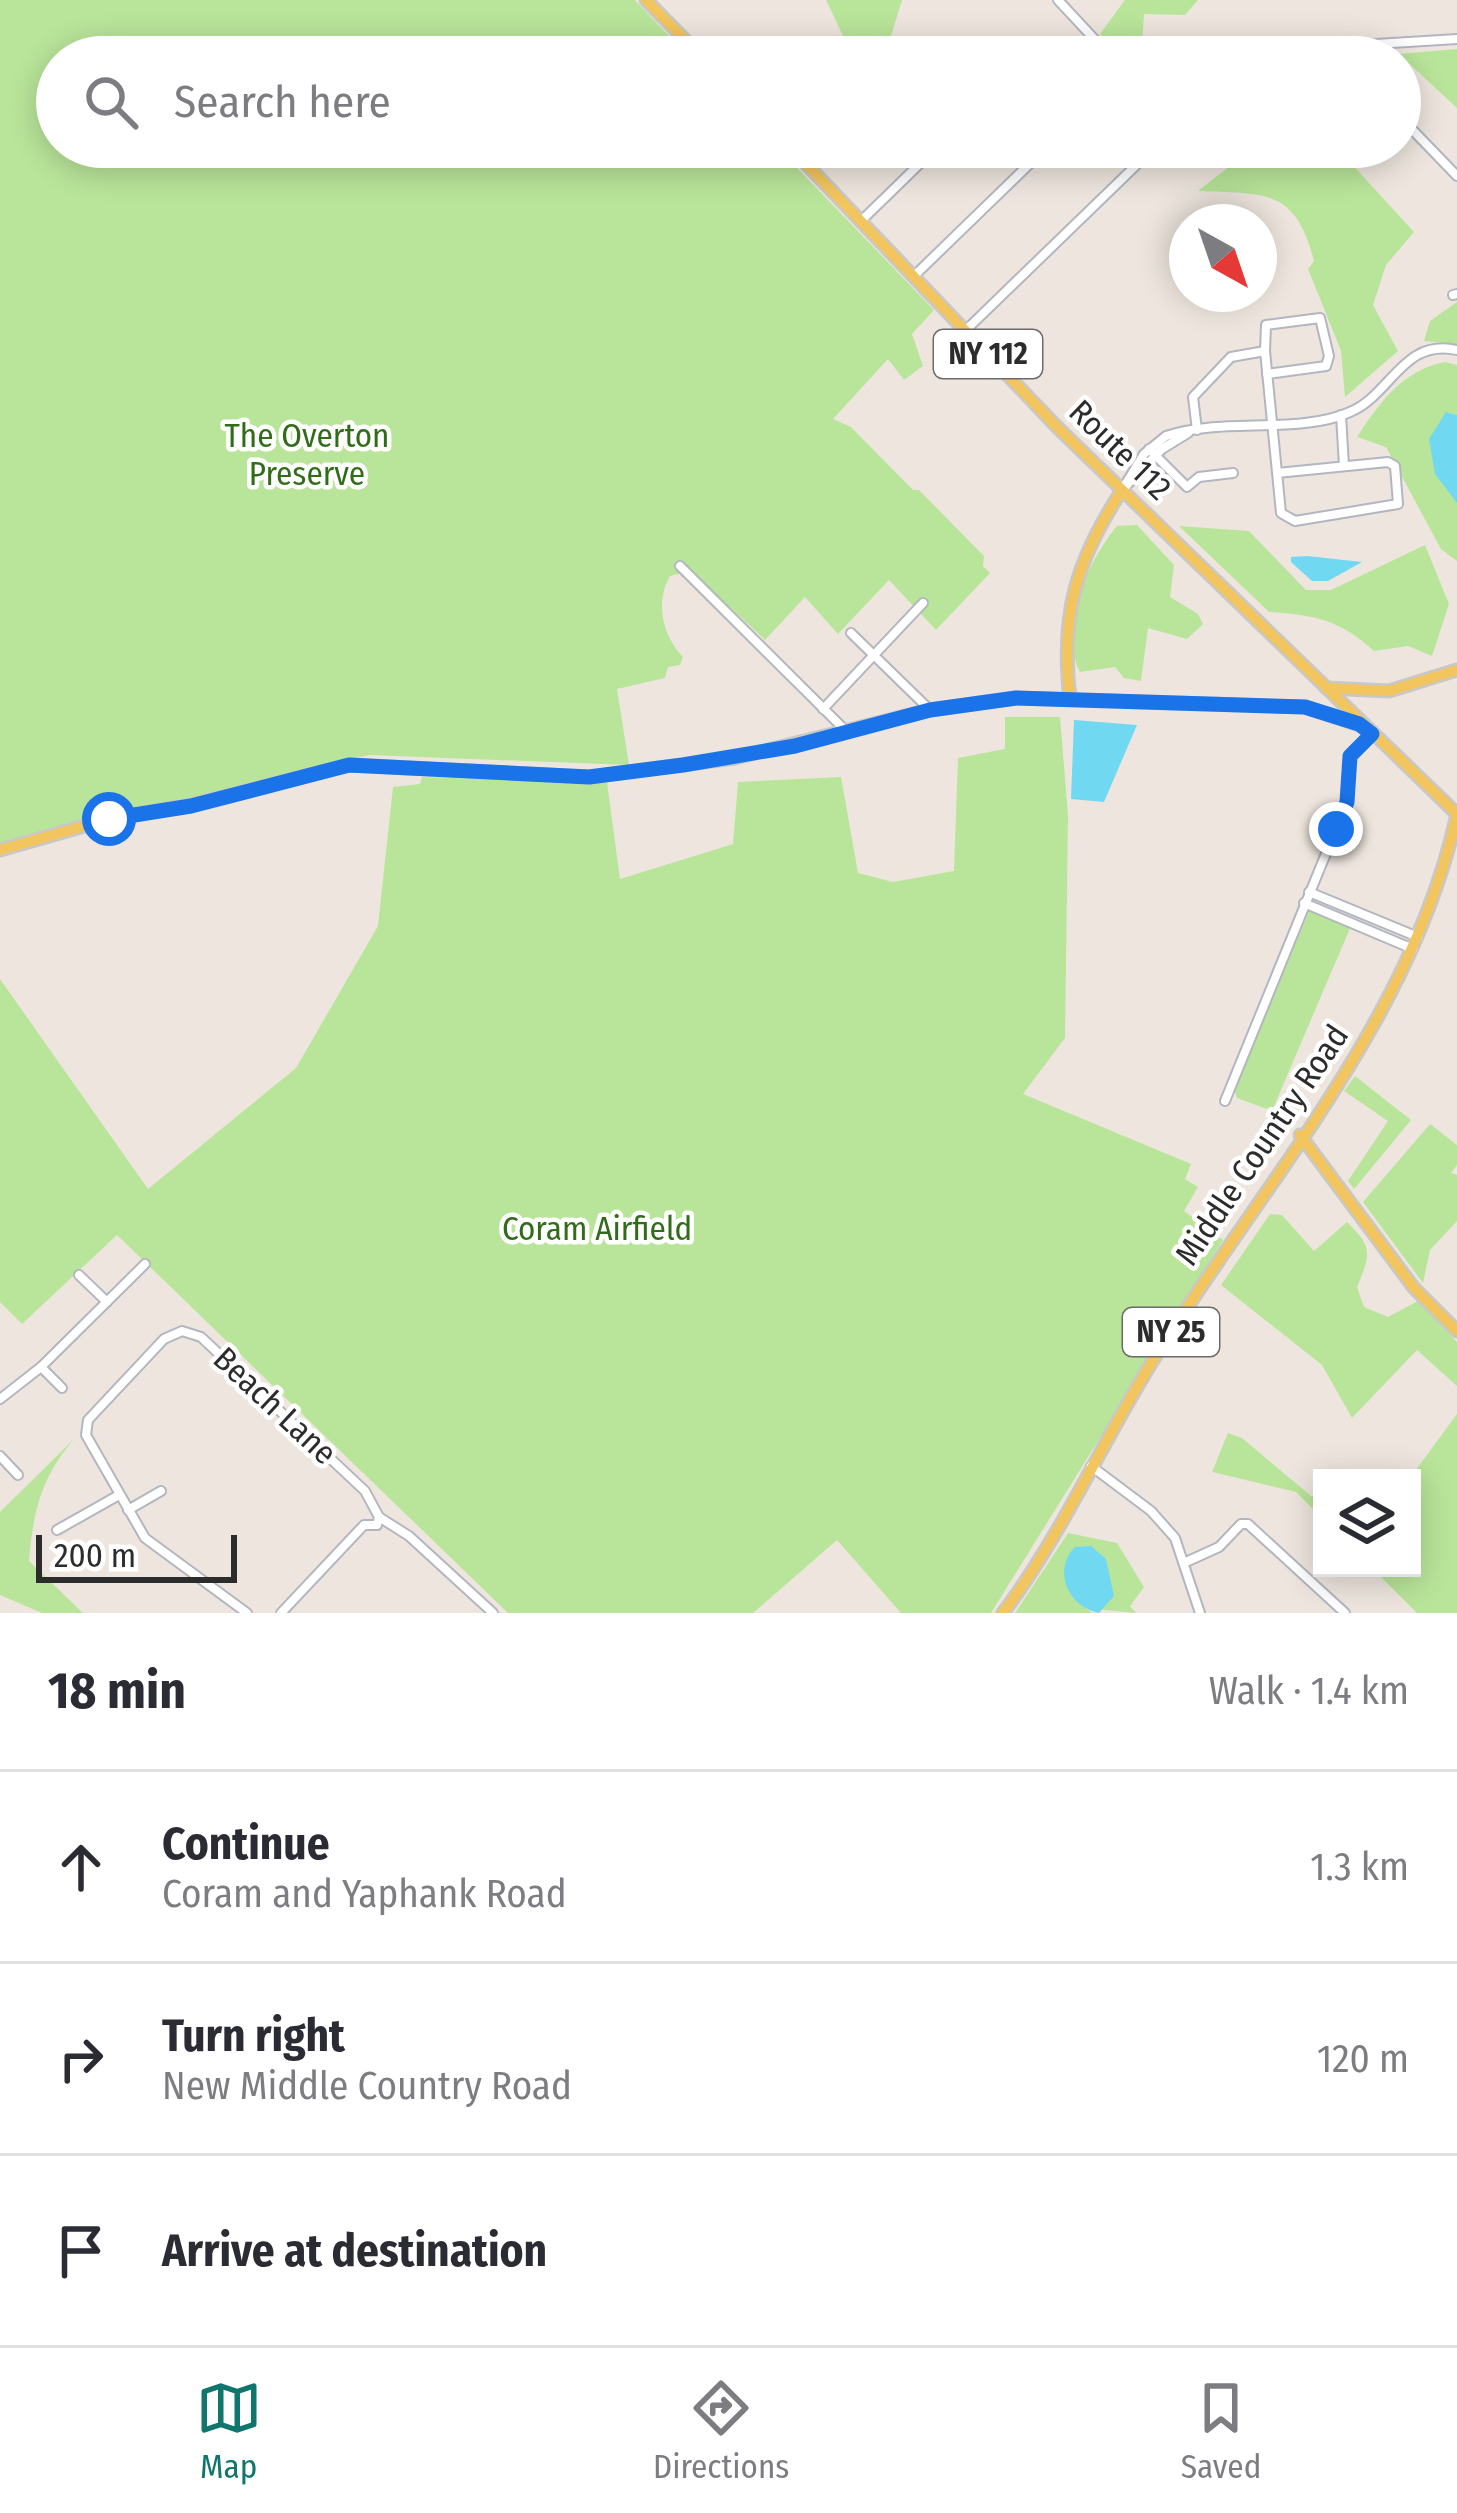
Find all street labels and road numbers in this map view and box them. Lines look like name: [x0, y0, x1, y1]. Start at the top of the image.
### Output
road number: NY 112: [934, 330, 1042, 378]
street label: Route 112: [1061, 392, 1179, 508]
street label: Middle Country Road: [1167, 1017, 1357, 1273]
road number: NY 25: [1123, 1308, 1219, 1356]
street label: Beach Lane: [205, 1339, 345, 1473]

